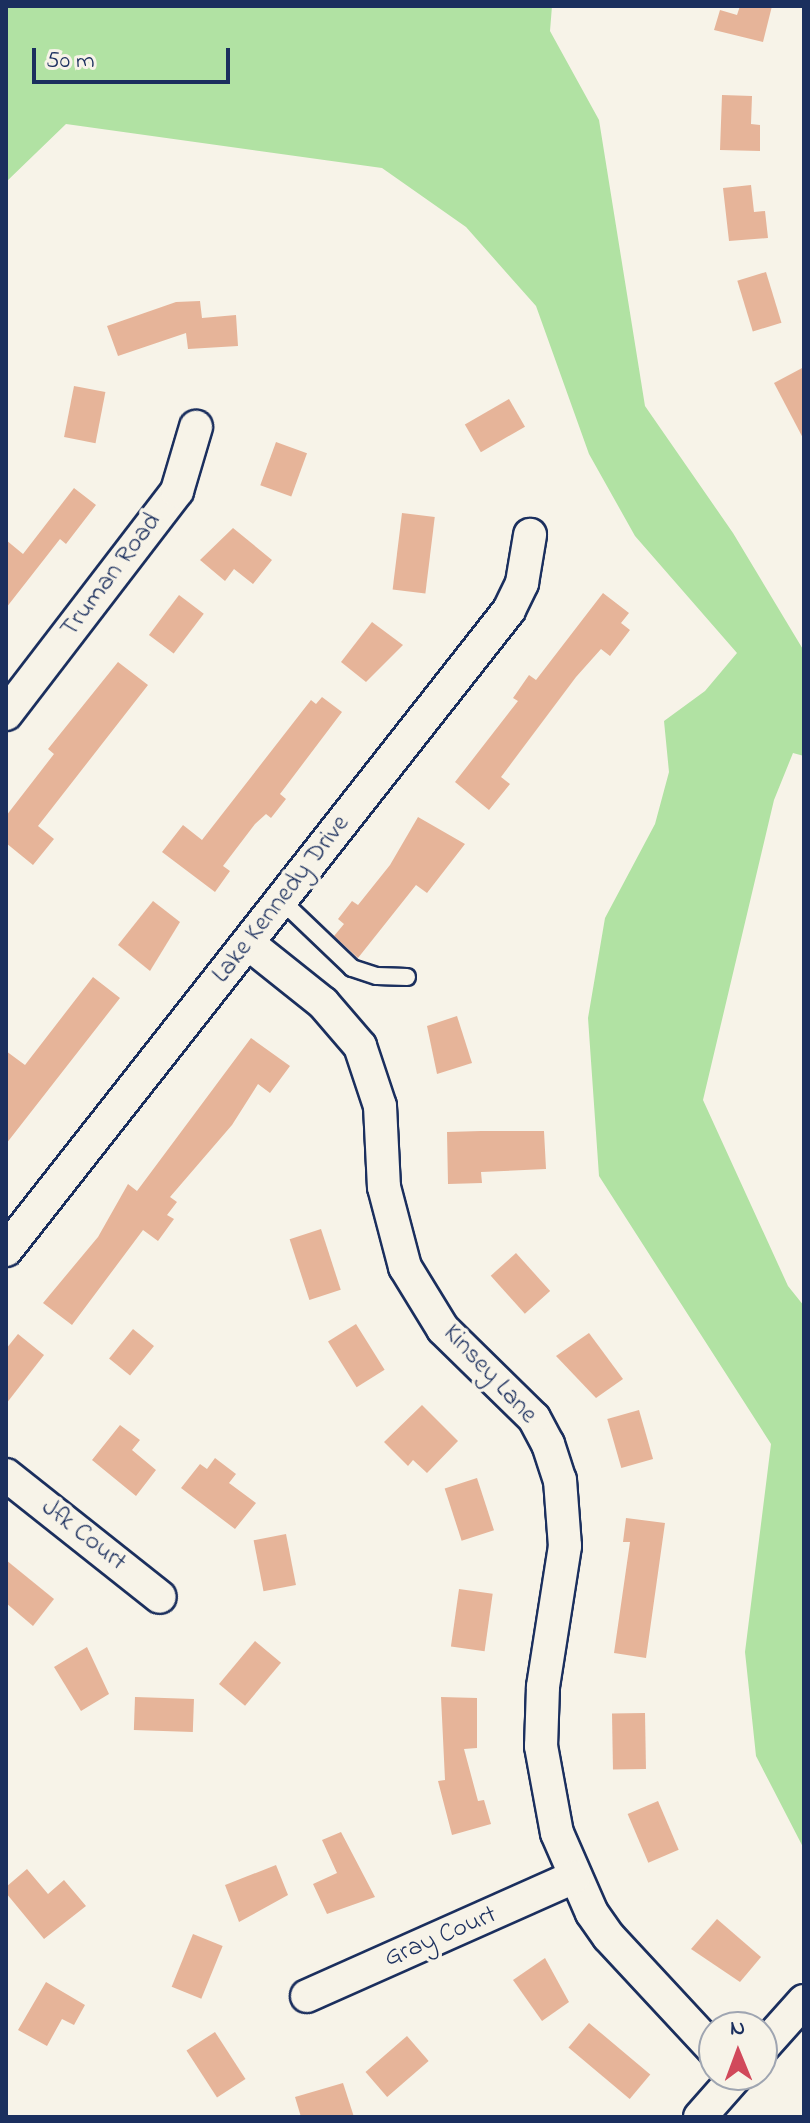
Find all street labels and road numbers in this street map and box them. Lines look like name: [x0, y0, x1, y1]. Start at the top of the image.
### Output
street label: Truman Road: [55, 508, 169, 644]
street label: Lake Kennedy Drive: [207, 810, 357, 990]
street label: Kinsey Lane: [435, 1319, 543, 1431]
street label: Jfk Court: [34, 1493, 132, 1579]
street label: Gray Court: [380, 1900, 502, 1976]

